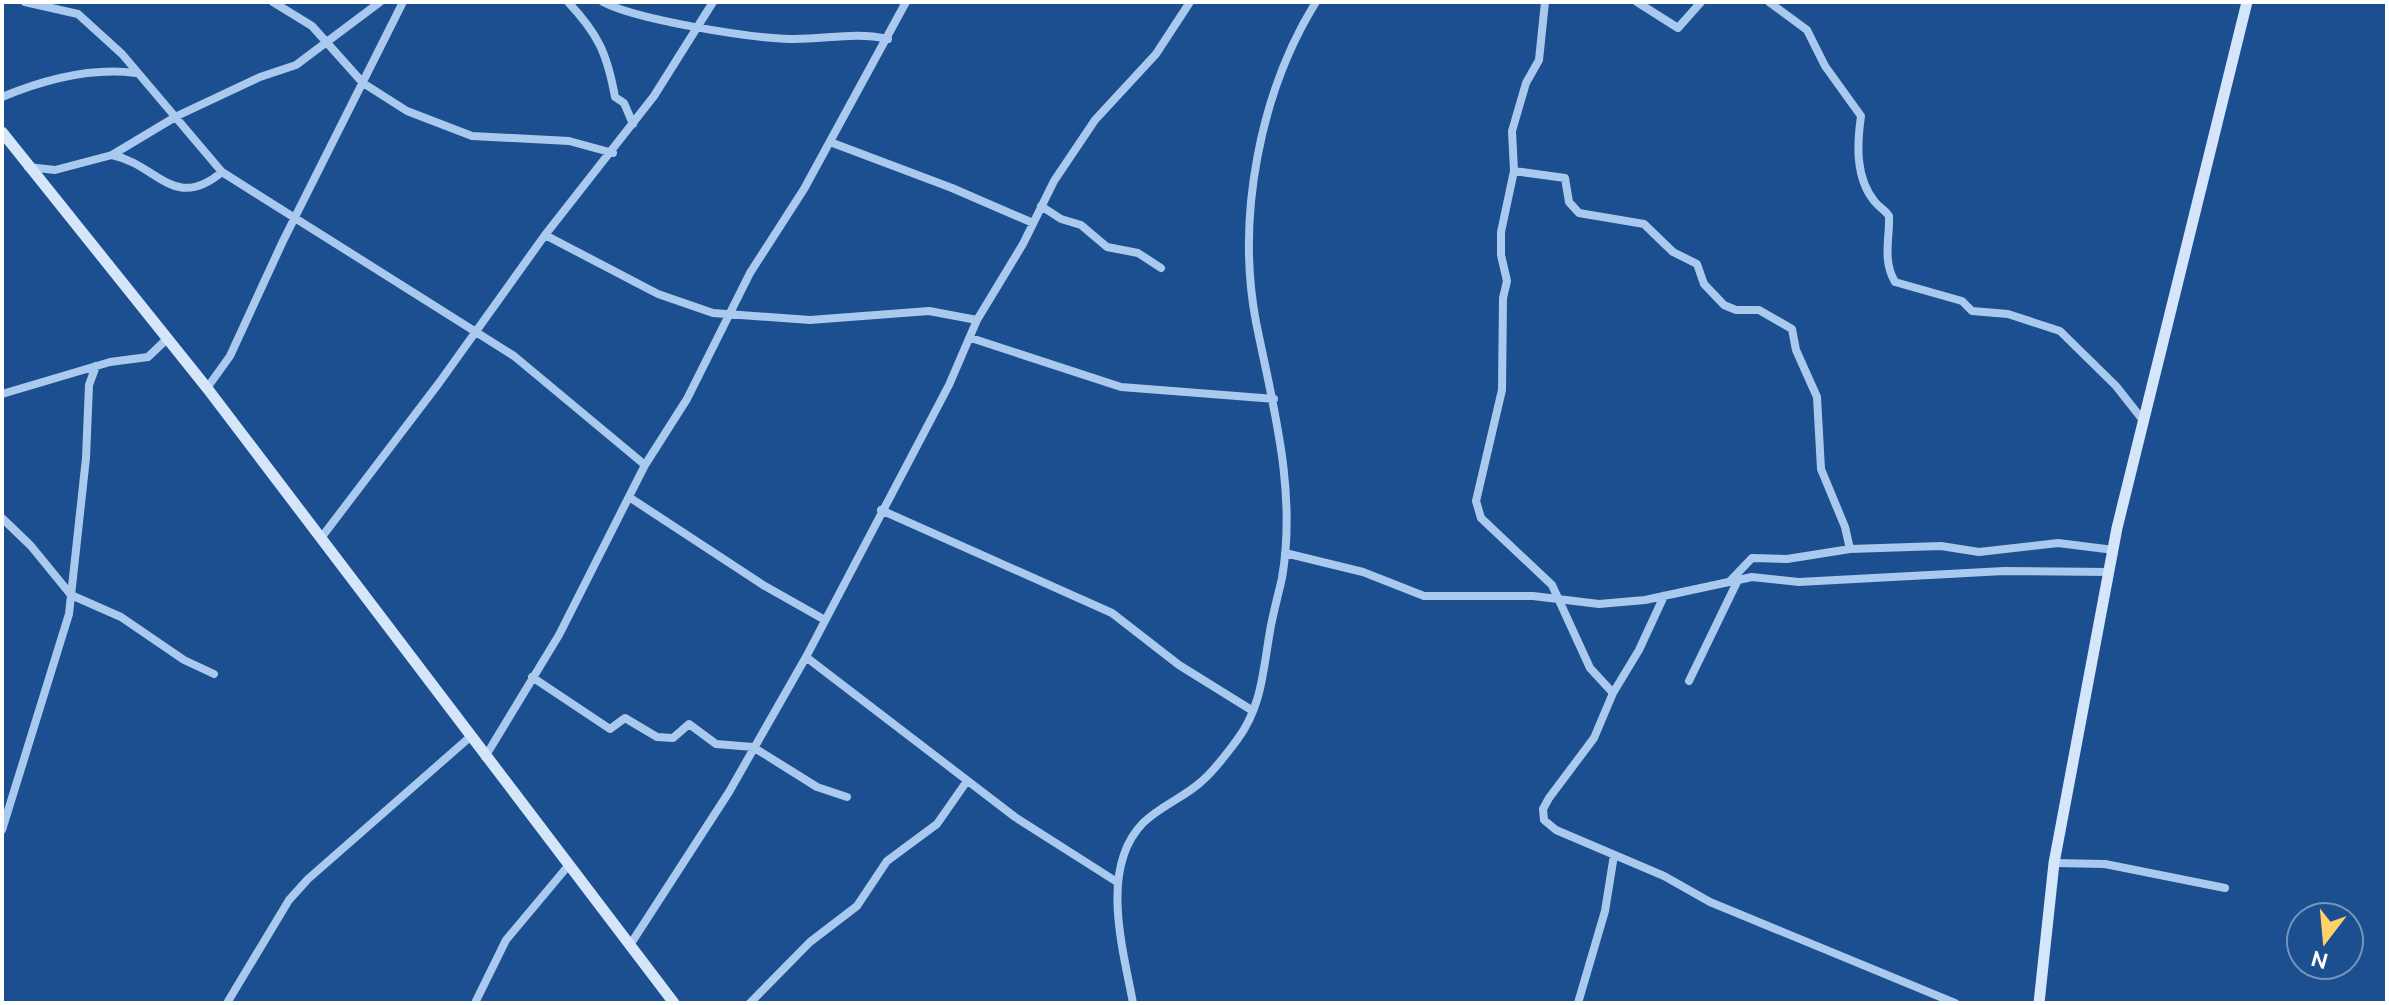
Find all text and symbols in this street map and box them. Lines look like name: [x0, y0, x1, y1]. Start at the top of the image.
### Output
north arrow: [2285, 901, 2365, 981]
text: N: [2308, 946, 2331, 975]

